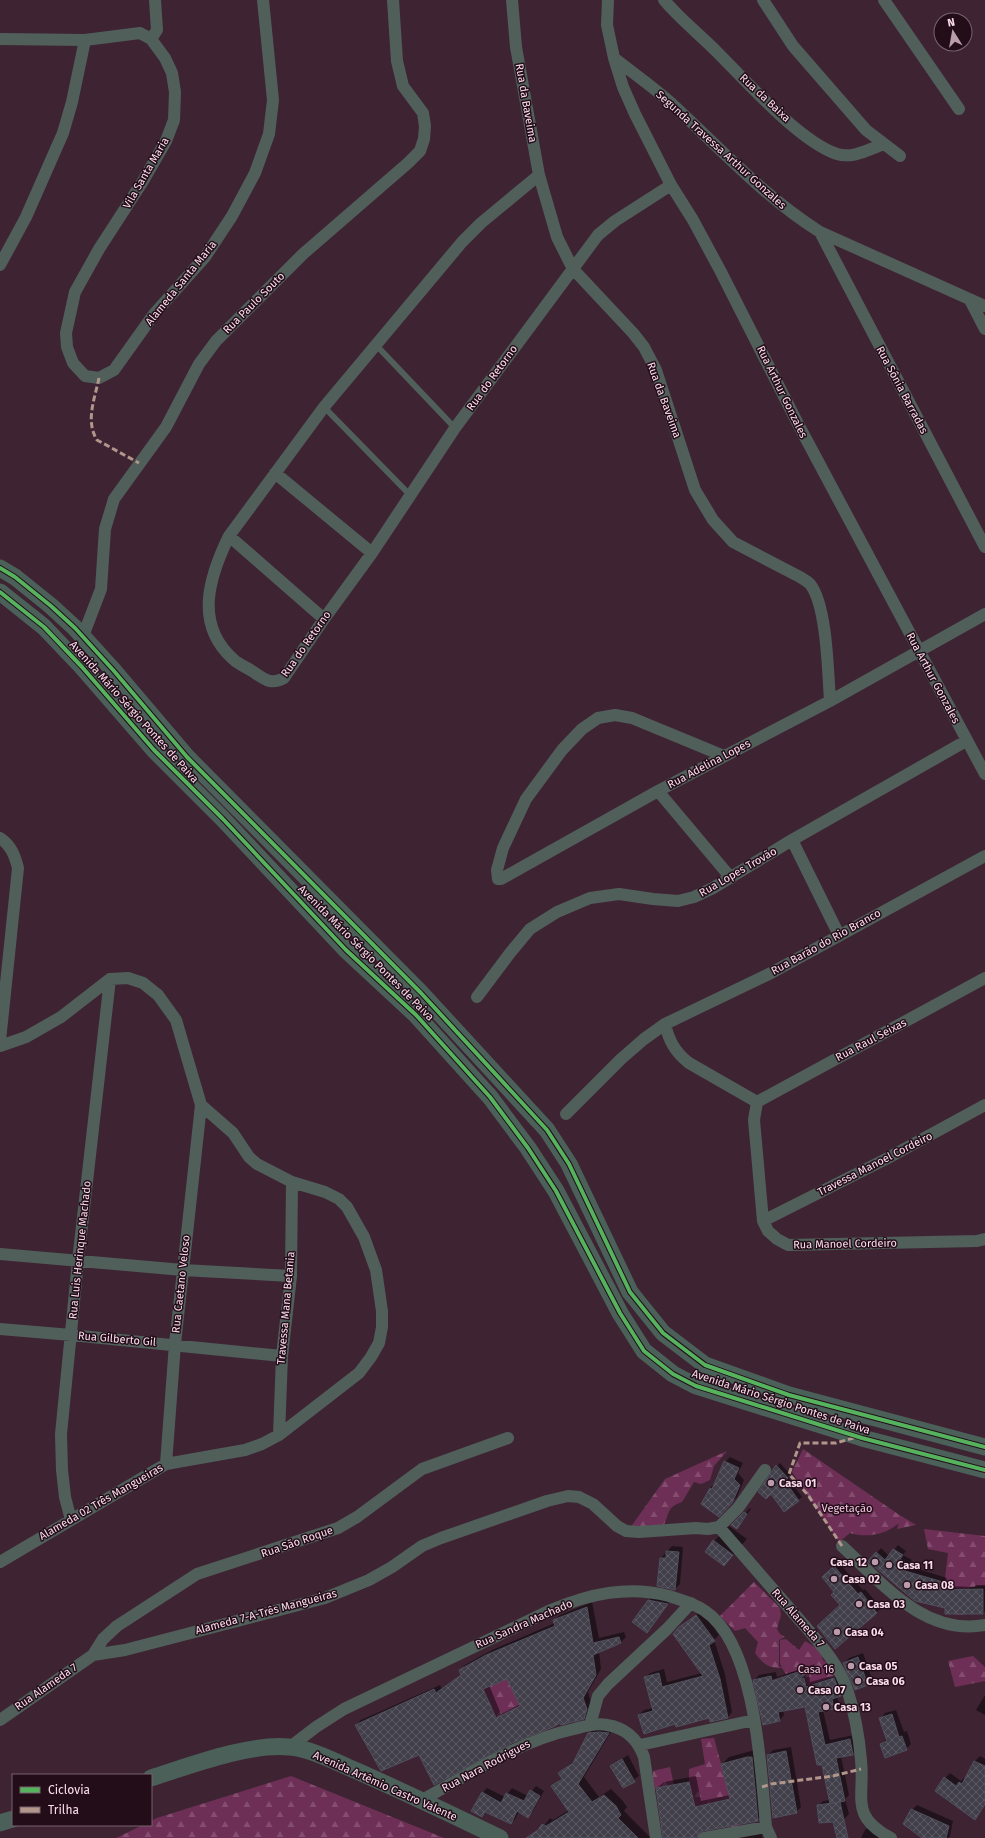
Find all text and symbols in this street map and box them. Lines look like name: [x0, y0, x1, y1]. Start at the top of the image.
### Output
north arrow: [933, 12, 973, 52]
text: N: [946, 16, 956, 30]
street label: Rua da Baveima: [513, 63, 539, 143]
street label: Rua da Baixa: [737, 71, 793, 125]
street label: Segunda Travessa Arthur Gonzales: [653, 88, 789, 212]
street label: Vila Santa Maria: [120, 135, 172, 211]
street label: Alameda Santa Maria: [143, 238, 219, 328]
street label: Rua Paulo Souto: [221, 270, 287, 336]
street label: Rua do Retorno: [464, 343, 520, 413]
street label: Rua Arthur Gonzales: [754, 344, 810, 440]
street label: Rua Sônia Barradas: [873, 344, 931, 436]
street label: Rua da Baveima: [644, 360, 684, 440]
street label: Rua do Retorno: [278, 608, 334, 680]
street label: Rua Arthur Gonzales: [904, 630, 962, 726]
street label: Avenida Mário Sérgio Pontes de Paiva: [67, 638, 201, 786]
street label: Rua Adelina Lopes: [665, 737, 753, 791]
street label: Rua Lopes Trovão: [697, 845, 779, 899]
street label: Avenida Mário Sérgio Pontes de Paiva: [295, 882, 437, 1024]
street label: Rua Barão do Rio Branco: [769, 906, 883, 978]
street label: Rua Raul Seixas: [833, 1016, 909, 1064]
street label: Travessa Manoel Cordeiro: [815, 1129, 935, 1199]
street label: Rua Luis Herinque Machado: [66, 1180, 94, 1320]
street label: Rua Caetano Veloso: [169, 1234, 193, 1334]
street label: Rua Manoel Cordeiro: [793, 1237, 897, 1251]
street label: Travessa Mana Betania: [275, 1251, 297, 1365]
street label: Rua Gilberto Gil: [77, 1329, 157, 1349]
street label: Avenida Mário Sérgio Pontes de Paiva: [690, 1367, 872, 1437]
street label: Alameda 02 Três Mangueiras: [37, 1461, 165, 1543]
place label: Casa 01: [779, 1477, 816, 1490]
marker: Casa 01: [766, 1478, 776, 1488]
park label: Vegetação: [822, 1502, 872, 1515]
street label: Rua São Roque: [259, 1524, 335, 1560]
place label: Casa 12: [830, 1556, 867, 1569]
marker: Casa 12: [870, 1557, 880, 1567]
place label: Casa 11: [897, 1559, 933, 1572]
marker: Casa 11: [884, 1560, 894, 1570]
place label: Casa 02: [842, 1573, 880, 1586]
marker: Casa 02: [829, 1574, 839, 1584]
place label: Casa 08: [915, 1579, 954, 1592]
marker: Casa 08: [902, 1580, 912, 1590]
street label: Rua Alameda 7: [769, 1586, 827, 1650]
street label: Alameda 7-A-Três Mangueiras: [194, 1587, 338, 1637]
street label: Rua Sandra Machado: [473, 1597, 575, 1651]
place label: Casa 03: [867, 1598, 905, 1611]
marker: Casa 03: [854, 1599, 864, 1609]
place label: Casa 04: [845, 1626, 884, 1639]
marker: Casa 04: [832, 1627, 842, 1637]
place label: Casa 05: [859, 1660, 897, 1673]
street label: Rua Alameda 7: [12, 1661, 80, 1713]
marker: Casa 05: [846, 1661, 856, 1671]
park label: Casa 16: [798, 1663, 834, 1676]
place label: Casa 06: [866, 1675, 905, 1688]
marker: Casa 06: [853, 1676, 863, 1686]
place label: Casa 07: [808, 1684, 845, 1697]
marker: Casa 07: [795, 1685, 805, 1695]
place label: Casa 13: [834, 1701, 871, 1714]
marker: Casa 13: [821, 1702, 831, 1712]
street label: Rua Nara Rodrigues: [440, 1737, 532, 1795]
street label: Avenida Artêmio Castro Valente: [311, 1748, 459, 1824]
legend: [12, 1774, 152, 1826]
text: Ciclovia: [48, 1783, 90, 1797]
text: Trilha: [48, 1803, 79, 1817]

